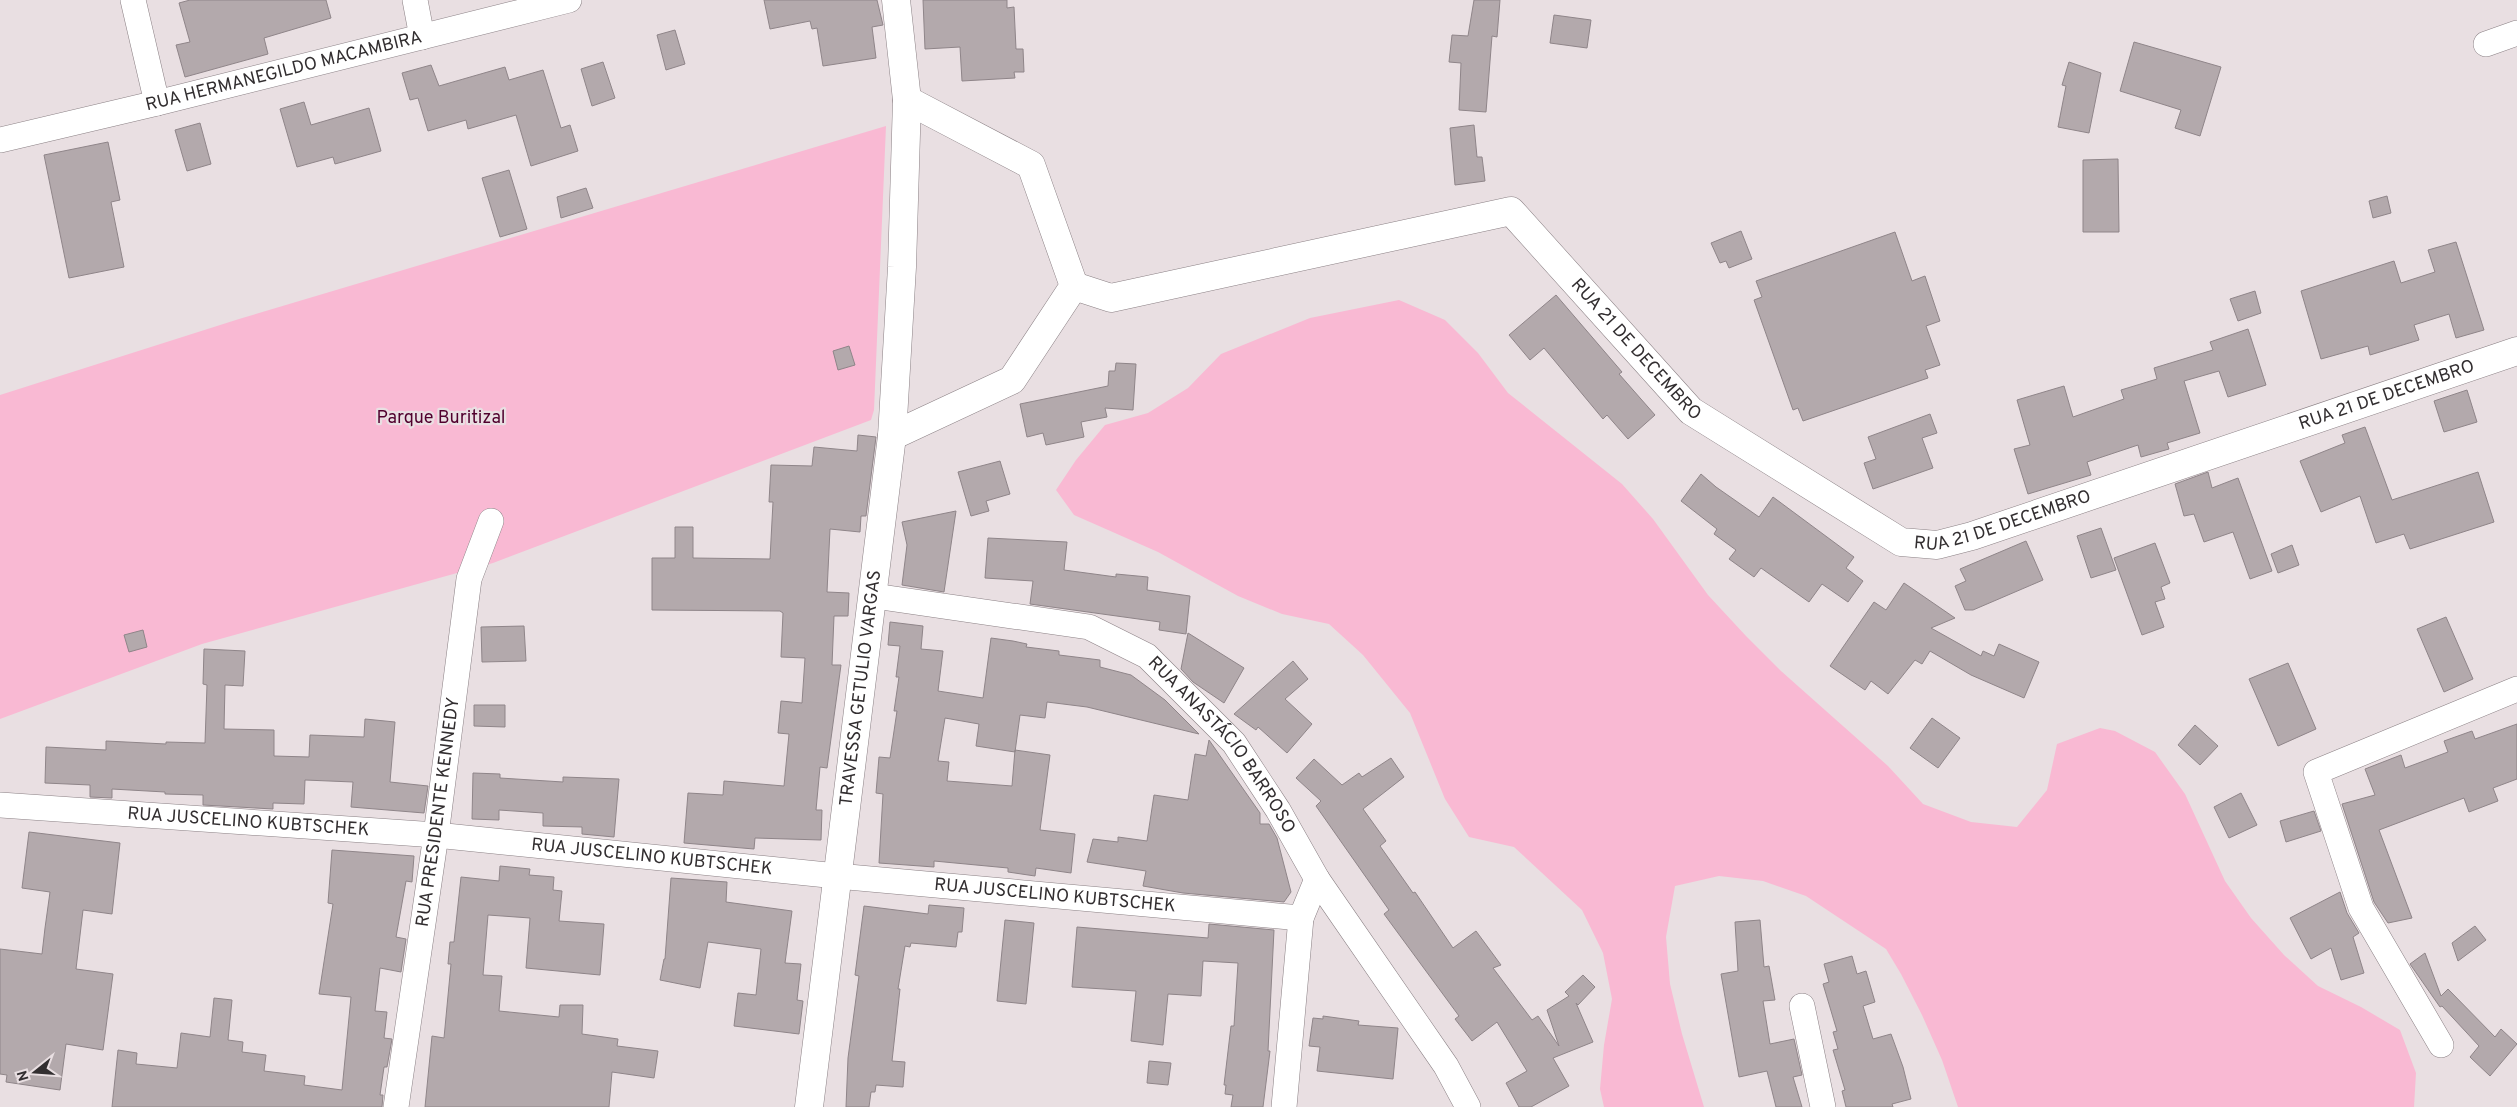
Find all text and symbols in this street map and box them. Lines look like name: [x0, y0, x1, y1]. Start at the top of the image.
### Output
street label: RUA HERMANEGILDO MACAMBIRA: [143, 26, 424, 117]
street label: RUA 21 DE DECEMBRO: [1566, 274, 1705, 426]
street label: RUA 21 DE DECEMBRO: [2296, 355, 2478, 436]
park label: Parque Buritizal: [376, 407, 506, 430]
street label: RUA 21 DE DECEMBRO: [1913, 485, 2094, 556]
street label: TRAVESSA GETULIO VARGAS: [835, 569, 887, 808]
street label: RUA ANASTÁCIO BARROSO: [1143, 652, 1300, 838]
street label: RUA PRESIDENTE KENNEDY: [411, 696, 465, 928]
street label: RUA JUSCELINO KUBTSCHEK: [127, 802, 370, 842]
street label: RUA JUSCELINO KUBTSCHEK: [530, 833, 774, 881]
street label: RUA JUSCELINO KUBTSCHEK: [933, 873, 1177, 918]
north arrow: [10, 1047, 60, 1097]
text: N: [14, 1068, 34, 1083]

